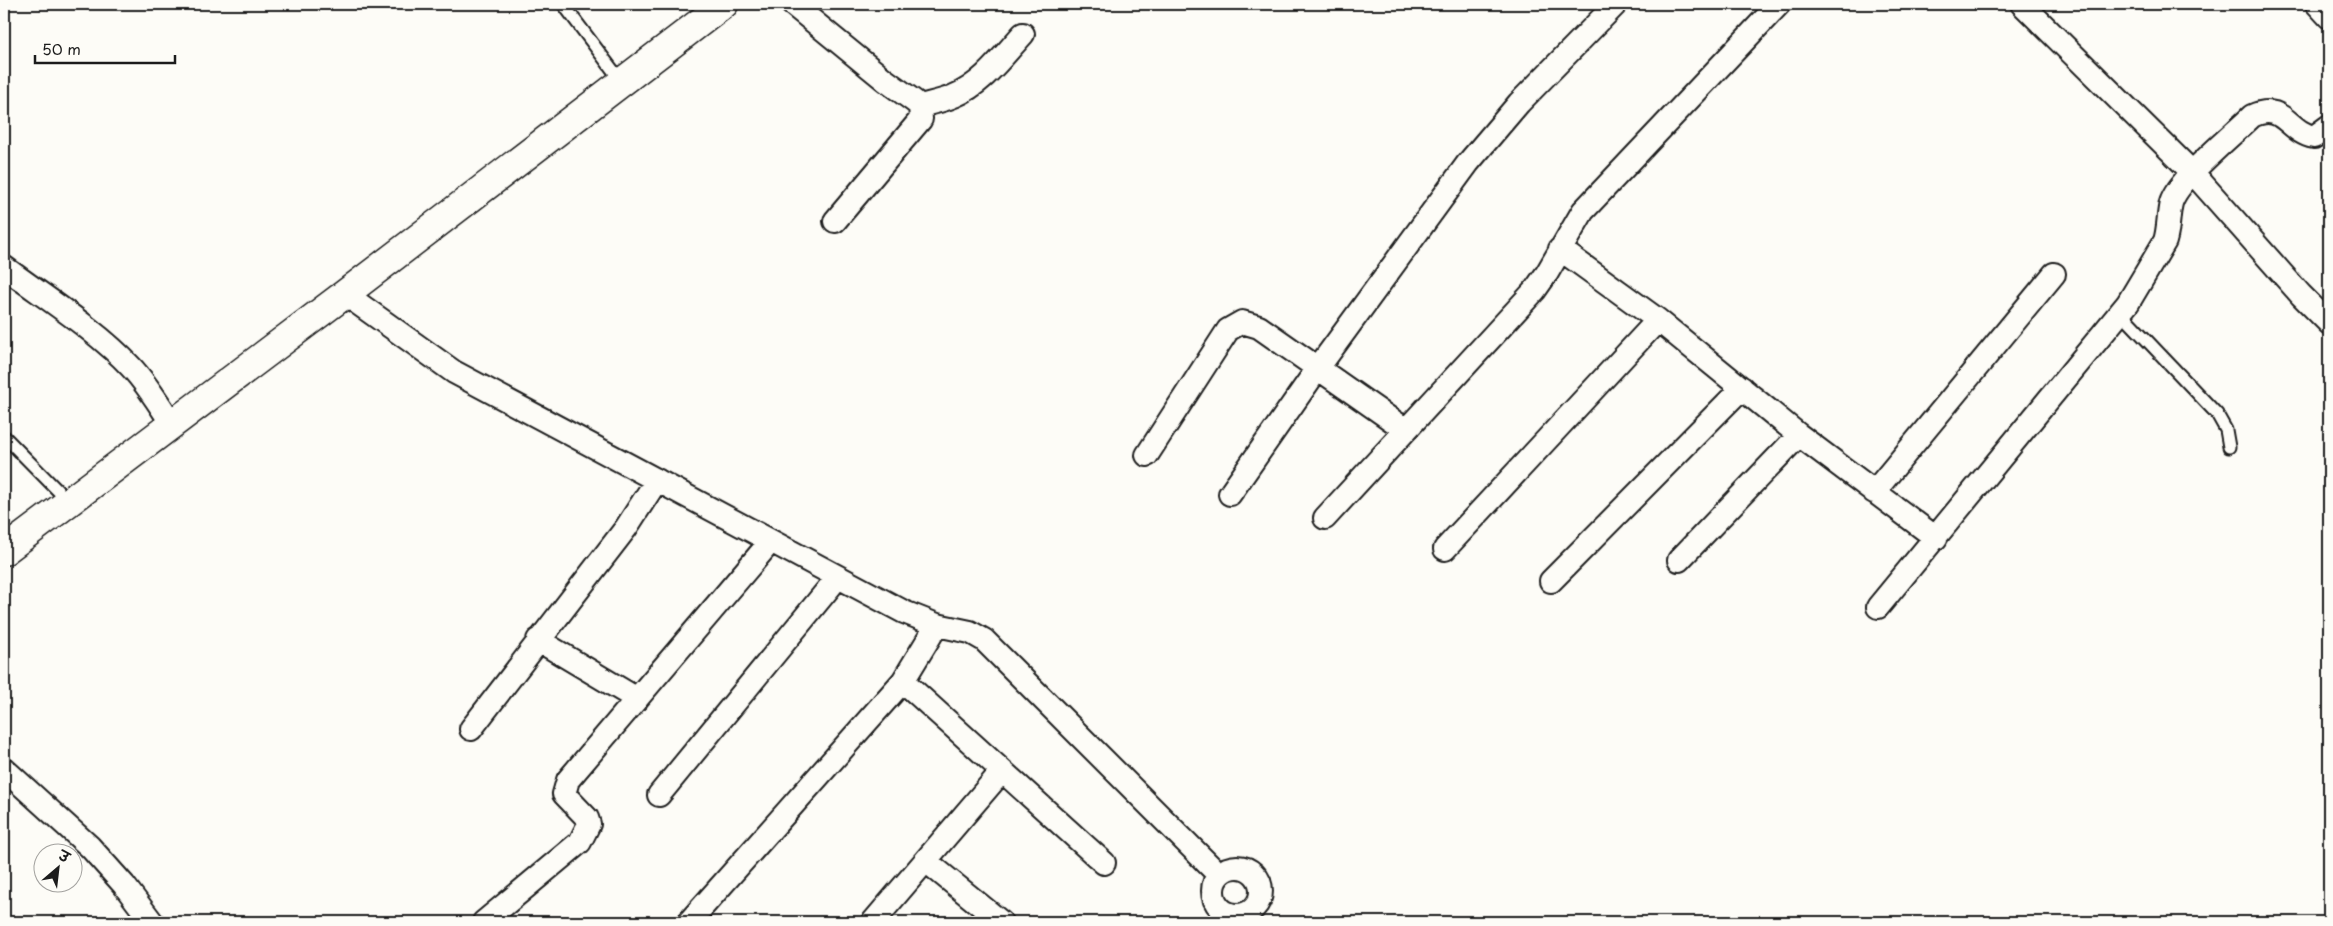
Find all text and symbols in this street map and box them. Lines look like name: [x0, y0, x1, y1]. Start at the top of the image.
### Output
scale bar: [35, 32, 175, 64]
text: 50 m: [42, 37, 81, 60]
north arrow: [32, 844, 82, 894]
text: उ: [54, 844, 75, 868]

